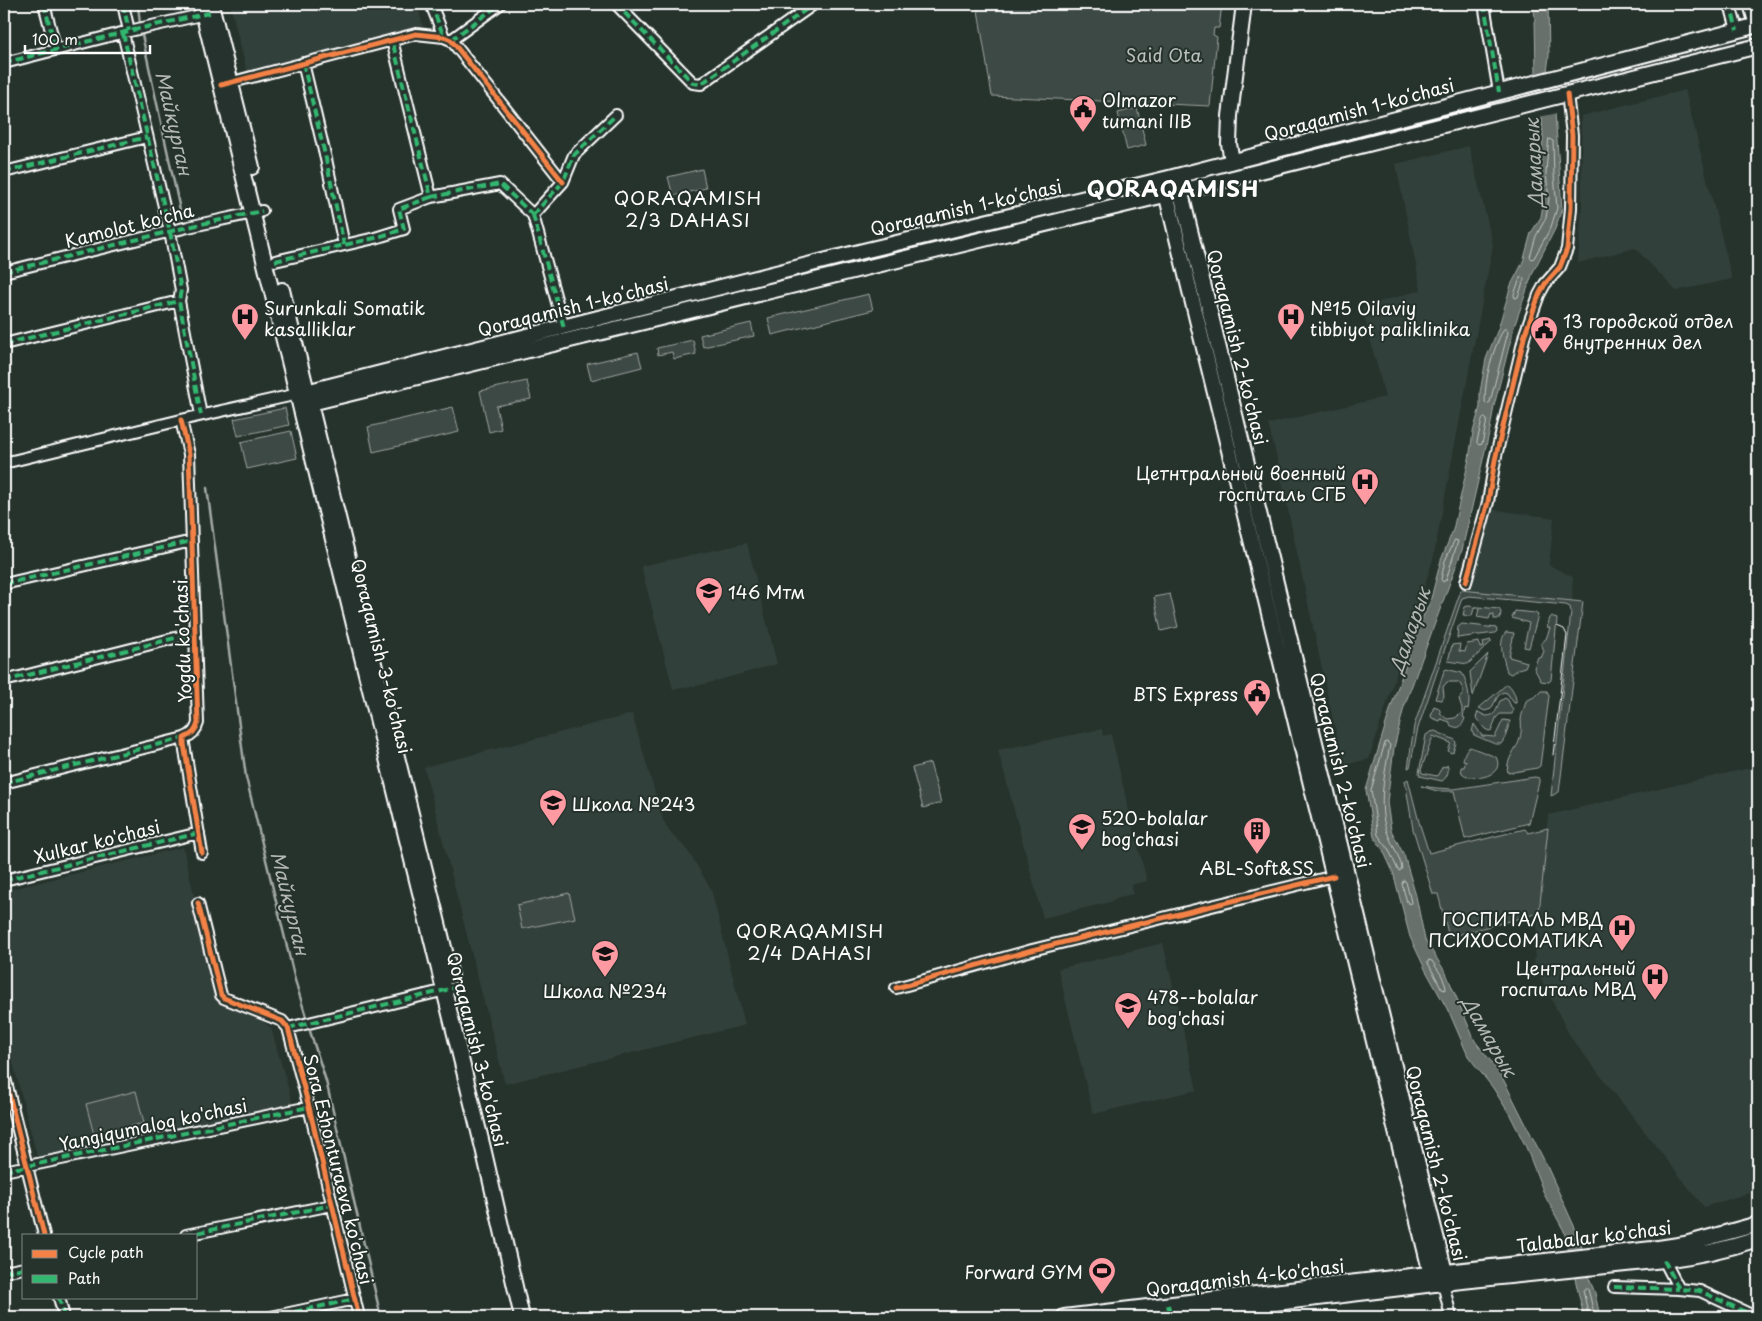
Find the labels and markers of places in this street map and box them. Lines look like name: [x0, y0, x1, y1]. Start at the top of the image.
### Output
place label: Olmazor tumani IIB: [1102, 86, 1192, 134]
public building icon: Olmazor tumani IIB: [1068, 94, 1098, 133]
place label: Surunkali Somatik kasalliklar: [264, 294, 425, 342]
place label: №15 Oilaviy tibbiyot paliklinika: [1310, 294, 1471, 342]
hospital icon: Surunkali Somatik kasalliklar: [230, 302, 260, 341]
hospital icon: №15 Oilaviy tibbiyot paliklinika: [1276, 302, 1306, 341]
place label: 13 городской отдел внутренних дел: [1563, 307, 1733, 355]
public building icon: 13 городской отдел внутренних дел: [1529, 315, 1559, 354]
place label: Цетнтральный военный госпиталь СГБ: [1136, 459, 1346, 507]
hospital icon: Цетнтральный военный госпиталь СГБ: [1350, 467, 1380, 506]
school or university icon: 146 Мтм: [694, 576, 724, 615]
place label: 146 Мтм: [728, 578, 805, 605]
public building icon: BTS Express: [1242, 678, 1272, 717]
place label: BTS Express: [1132, 680, 1238, 707]
school or university icon: Школа №243: [538, 788, 568, 827]
place label: Школа №243: [572, 790, 695, 817]
place label: 520-bolalar bog'chasi: [1101, 804, 1208, 852]
school or university icon: 520-bolalar bog'chasi: [1067, 812, 1097, 851]
building icon: ABL-Soft&SS: [1242, 816, 1272, 855]
place label: ABL-Soft&SS: [1200, 854, 1314, 881]
place label: ГОСПИТАЛЬ МВД ПСИХОСОМАТИКА: [1428, 905, 1603, 953]
hospital icon: ГОСПИТАЛЬ МВД ПСИХОСОМАТИКА: [1607, 913, 1637, 952]
school or university icon: Школа №234: [590, 939, 620, 978]
place label: Центральный госпиталь МВД: [1501, 954, 1636, 1002]
hospital icon: Центральный госпиталь МВД: [1640, 962, 1670, 1001]
place label: Школа №234: [543, 977, 667, 1004]
place label: 478--bolalar bog'chasi: [1147, 983, 1259, 1031]
school or university icon: 478--bolalar bog'chasi: [1113, 991, 1143, 1030]
sports icon: Forward GYM: [1087, 1256, 1117, 1295]
place label: Forward GYM: [964, 1258, 1083, 1285]

